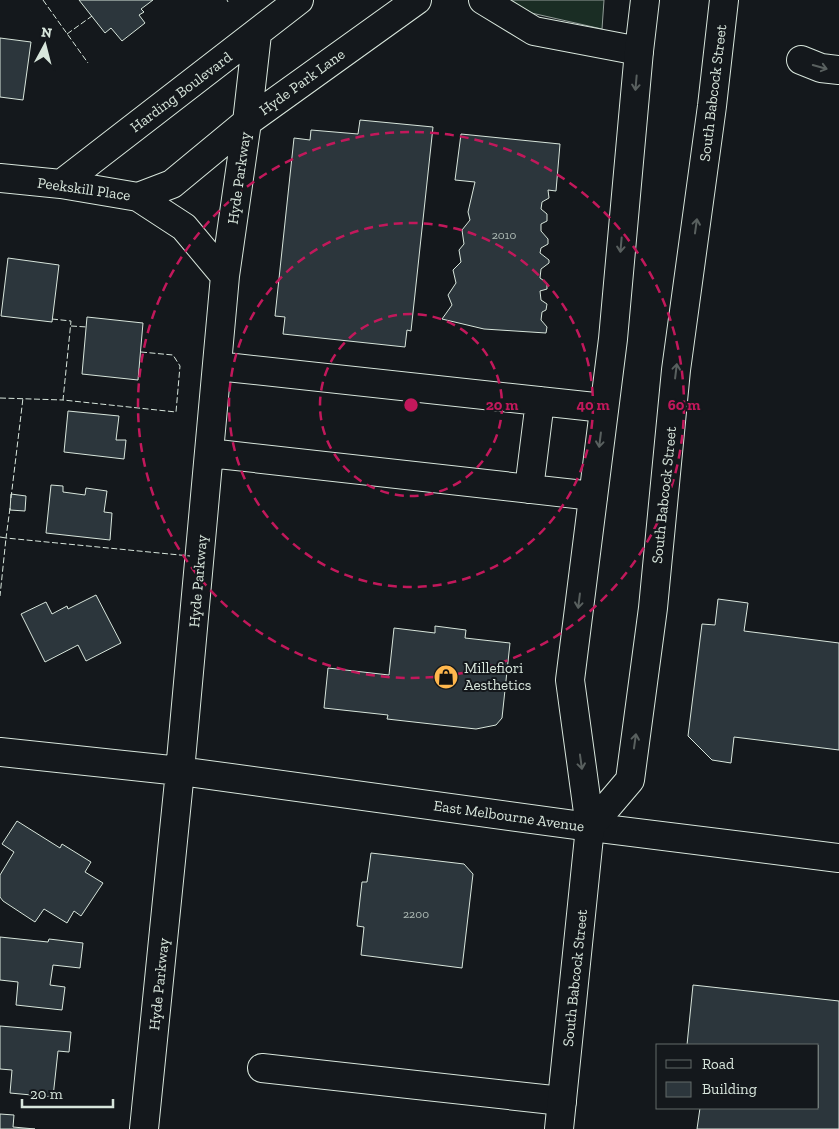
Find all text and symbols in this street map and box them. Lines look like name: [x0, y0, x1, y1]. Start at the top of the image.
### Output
north arrow: [20, 20, 70, 70]
street label: South Babcock Street: [696, 23, 730, 163]
text: N: [40, 24, 53, 42]
street label: Hyde Park Lane: [256, 45, 348, 119]
street label: Harding Boulevard: [127, 47, 236, 136]
one-way arrow: [811, 62, 827, 72]
one-way arrow: [631, 75, 640, 91]
street label: Hyde Parkway: [224, 130, 254, 225]
street label: Peekskill Place: [36, 174, 132, 204]
one-way arrow: [691, 218, 701, 234]
house number: 2010: [492, 228, 516, 242]
one-way arrow: [616, 237, 626, 253]
one-way arrow: [671, 363, 681, 379]
centre of rings: [402, 396, 420, 414]
text: 20 m: [486, 396, 518, 414]
text: 40 m: [576, 396, 610, 414]
text: 60 m: [668, 396, 700, 414]
street label: South Babcock Street: [648, 425, 680, 565]
one-way arrow: [595, 431, 605, 447]
street label: Hyde Parkway: [185, 534, 211, 628]
one-way arrow: [574, 593, 584, 609]
place label: Millefiori Aesthetics: [464, 659, 531, 694]
shop icon: Millefiori Aesthetics: [433, 664, 459, 690]
one-way arrow: [630, 733, 640, 749]
one-way arrow: [576, 754, 586, 770]
street label: East Melbourne Avenue: [432, 797, 586, 835]
house number: 2200: [403, 907, 429, 921]
street label: South Babcock Street: [559, 908, 591, 1048]
street label: Hyde Parkway: [145, 937, 173, 1031]
legend: [656, 1044, 819, 1109]
text: Road: [702, 1055, 735, 1073]
scale bar: [22, 1076, 114, 1108]
text: Building: [702, 1080, 757, 1098]
text: 20 m: [30, 1085, 63, 1103]

